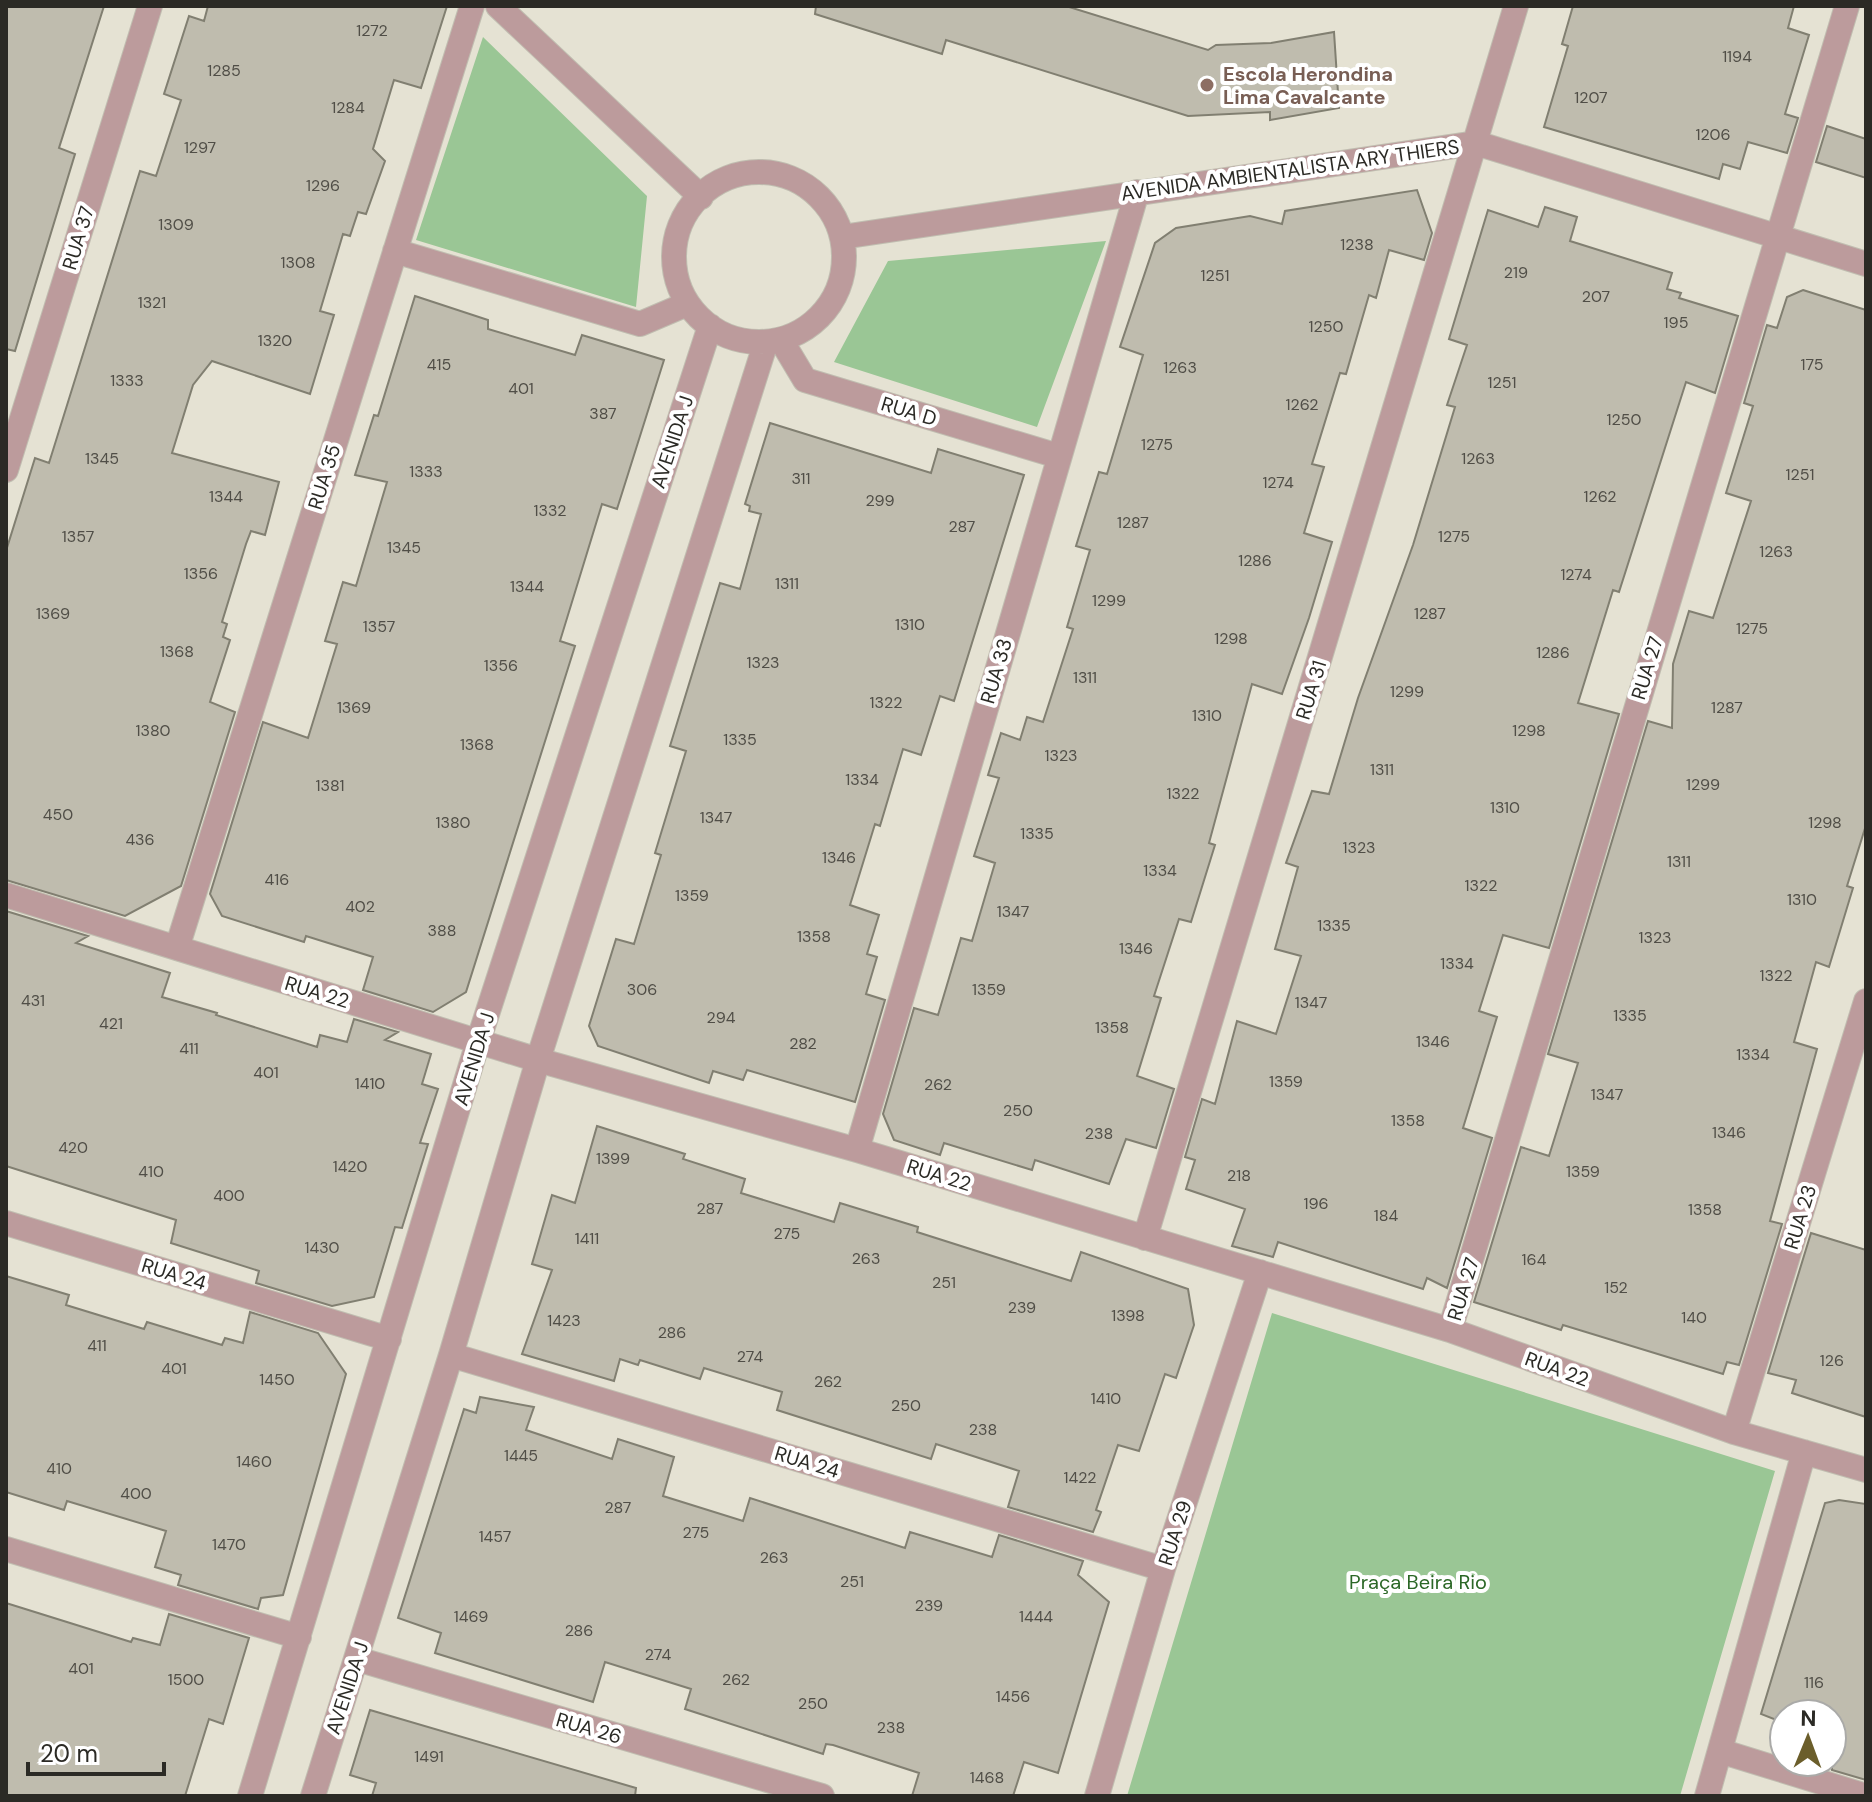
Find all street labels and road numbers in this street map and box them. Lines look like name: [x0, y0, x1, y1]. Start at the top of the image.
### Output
street label: AVENIDA AMBIENTALISTA ARY THIERS: [1119, 133, 1461, 207]
street label: RUA 37: [56, 203, 100, 273]
street label: RUA D: [878, 390, 940, 432]
street label: AVENIDA J: [645, 392, 699, 492]
street label: RUA 35: [302, 441, 346, 513]
street label: RUA 27: [1625, 633, 1669, 703]
street label: RUA 33: [974, 635, 1018, 707]
street label: RUA 31: [1290, 657, 1332, 723]
street label: RUA 22: [282, 970, 352, 1014]
street label: AVENIDA J: [448, 1009, 500, 1109]
street label: RUA 22: [904, 1153, 974, 1197]
street label: RUA 23: [1778, 1181, 1822, 1253]
street label: RUA 24: [138, 1252, 210, 1296]
street label: RUA 27: [1441, 1254, 1485, 1324]
street label: RUA 22: [1522, 1345, 1592, 1393]
street label: RUA 24: [771, 1440, 843, 1484]
street label: RUA 29: [1152, 1497, 1198, 1569]
street label: AVENIDA J: [320, 1638, 374, 1738]
street label: RUA 26: [553, 1706, 625, 1750]

